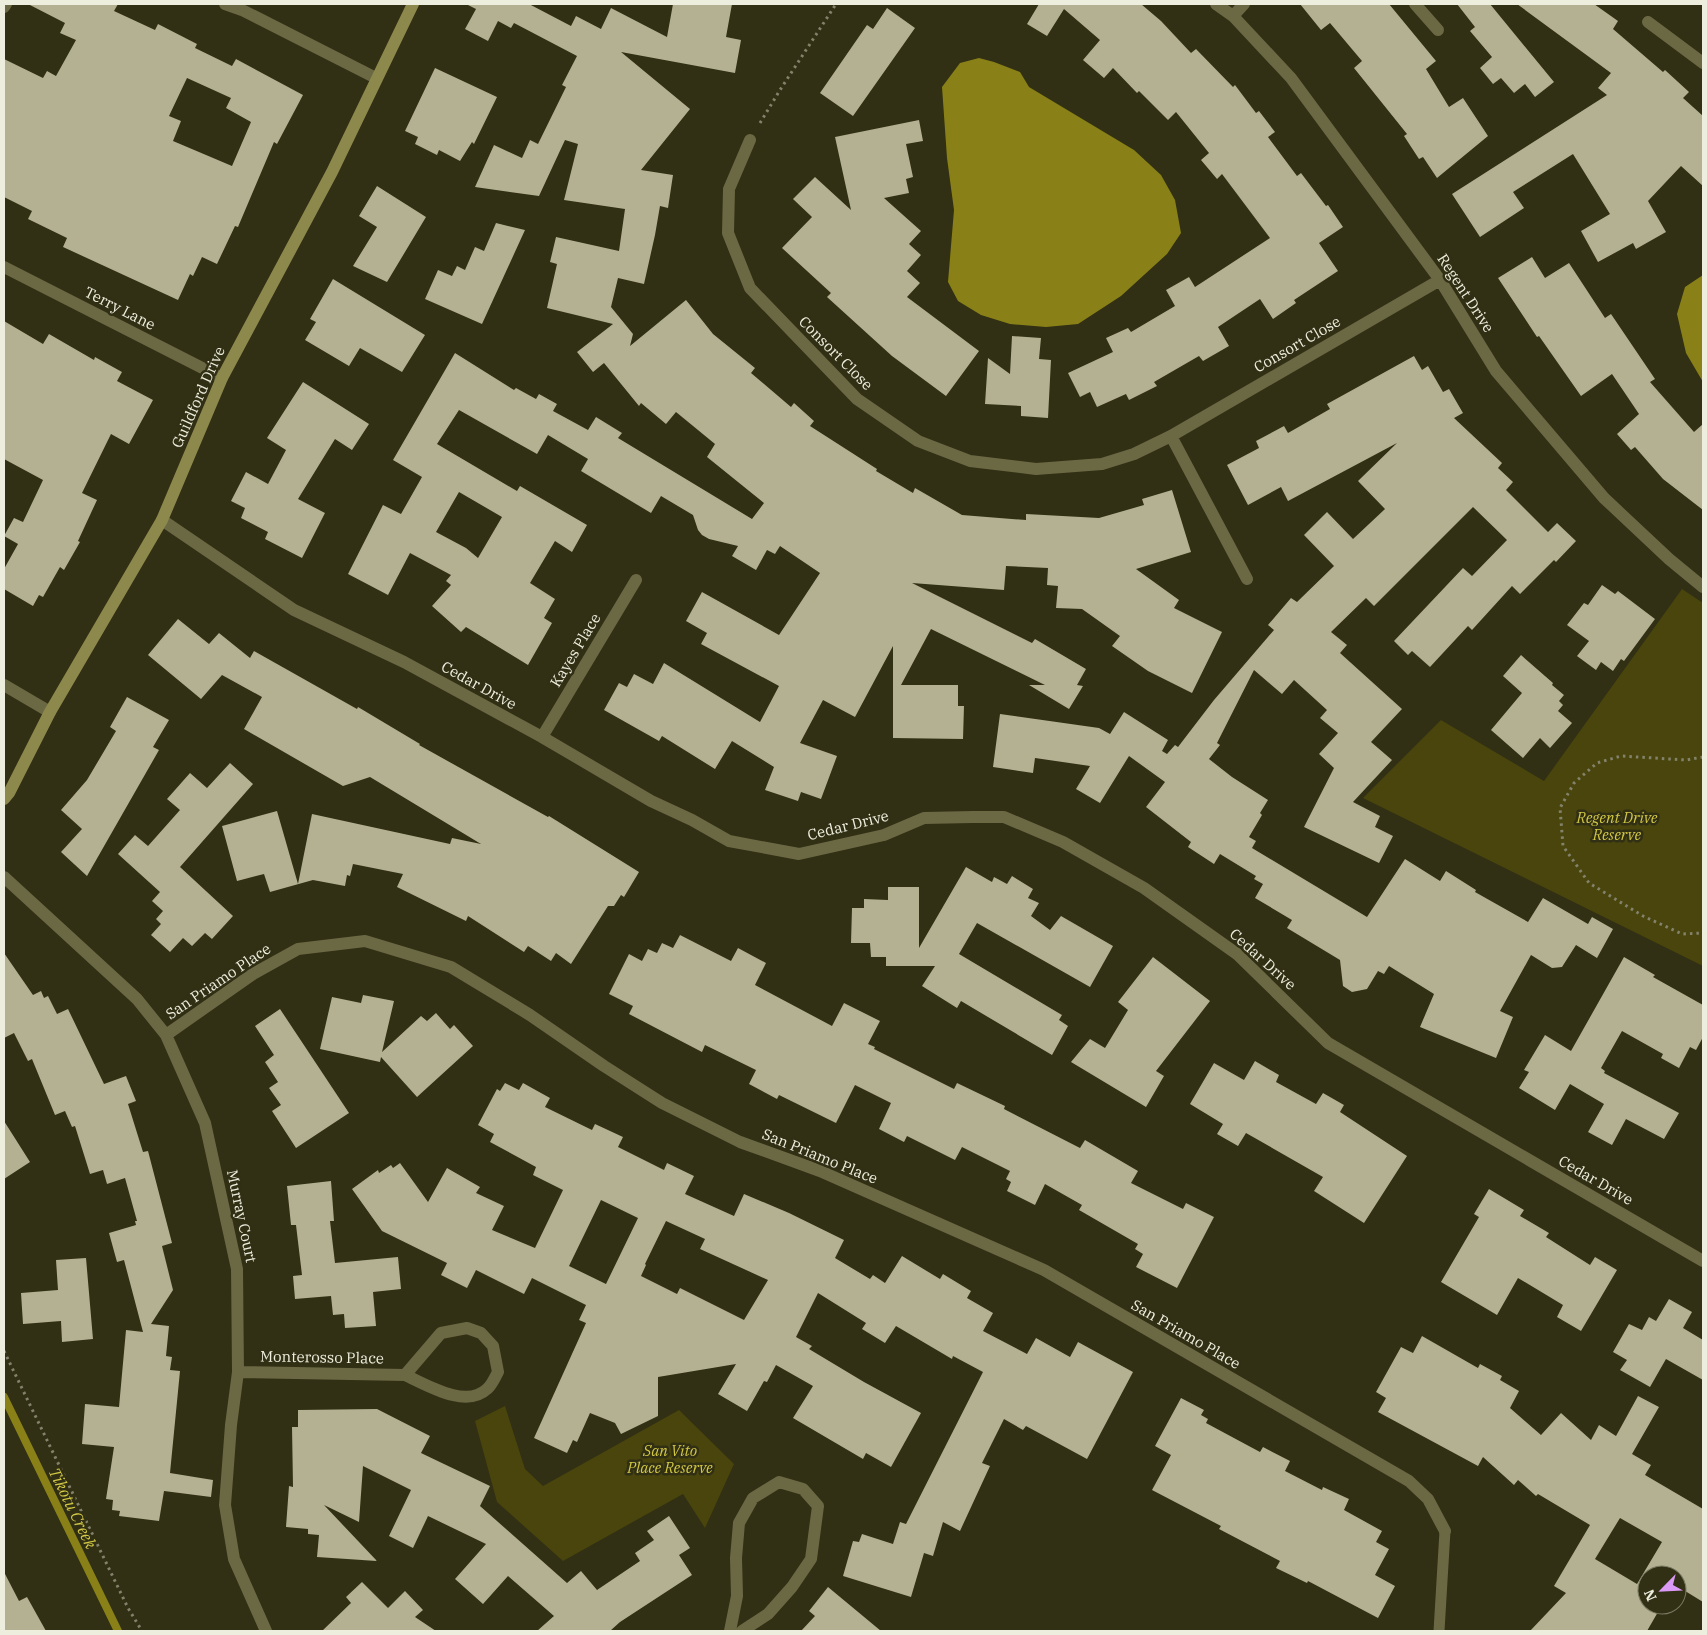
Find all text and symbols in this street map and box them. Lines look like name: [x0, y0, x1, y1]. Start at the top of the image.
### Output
street label: Regent Drive: [1433, 250, 1499, 336]
street label: Terry Lane: [81, 282, 159, 334]
street label: Consort Close: [795, 312, 877, 394]
street label: Consort Close: [1250, 312, 1344, 376]
street label: Guildford Drive: [167, 343, 229, 451]
street label: Kayes Place: [546, 610, 604, 690]
street label: Cedar Drive: [438, 657, 520, 713]
street label: Cedar Drive: [805, 806, 891, 844]
park label: Regent Drive Reserve: [1576, 808, 1658, 844]
street label: Cedar Drive: [1226, 924, 1300, 994]
street label: San Priamo Place: [162, 939, 274, 1023]
street label: San Priamo Place: [760, 1124, 880, 1188]
street label: Cedar Drive: [1555, 1151, 1637, 1209]
street label: Murray Court: [223, 1168, 261, 1264]
street label: San Priamo Place: [1128, 1295, 1244, 1373]
street label: Monterosso Place: [260, 1346, 384, 1368]
park label: San Vito Place Reserve: [626, 1441, 713, 1477]
water label: Tikotu Creek: [45, 1464, 101, 1552]
north arrow: [1637, 1565, 1687, 1615]
text: N: [1640, 1587, 1661, 1604]

